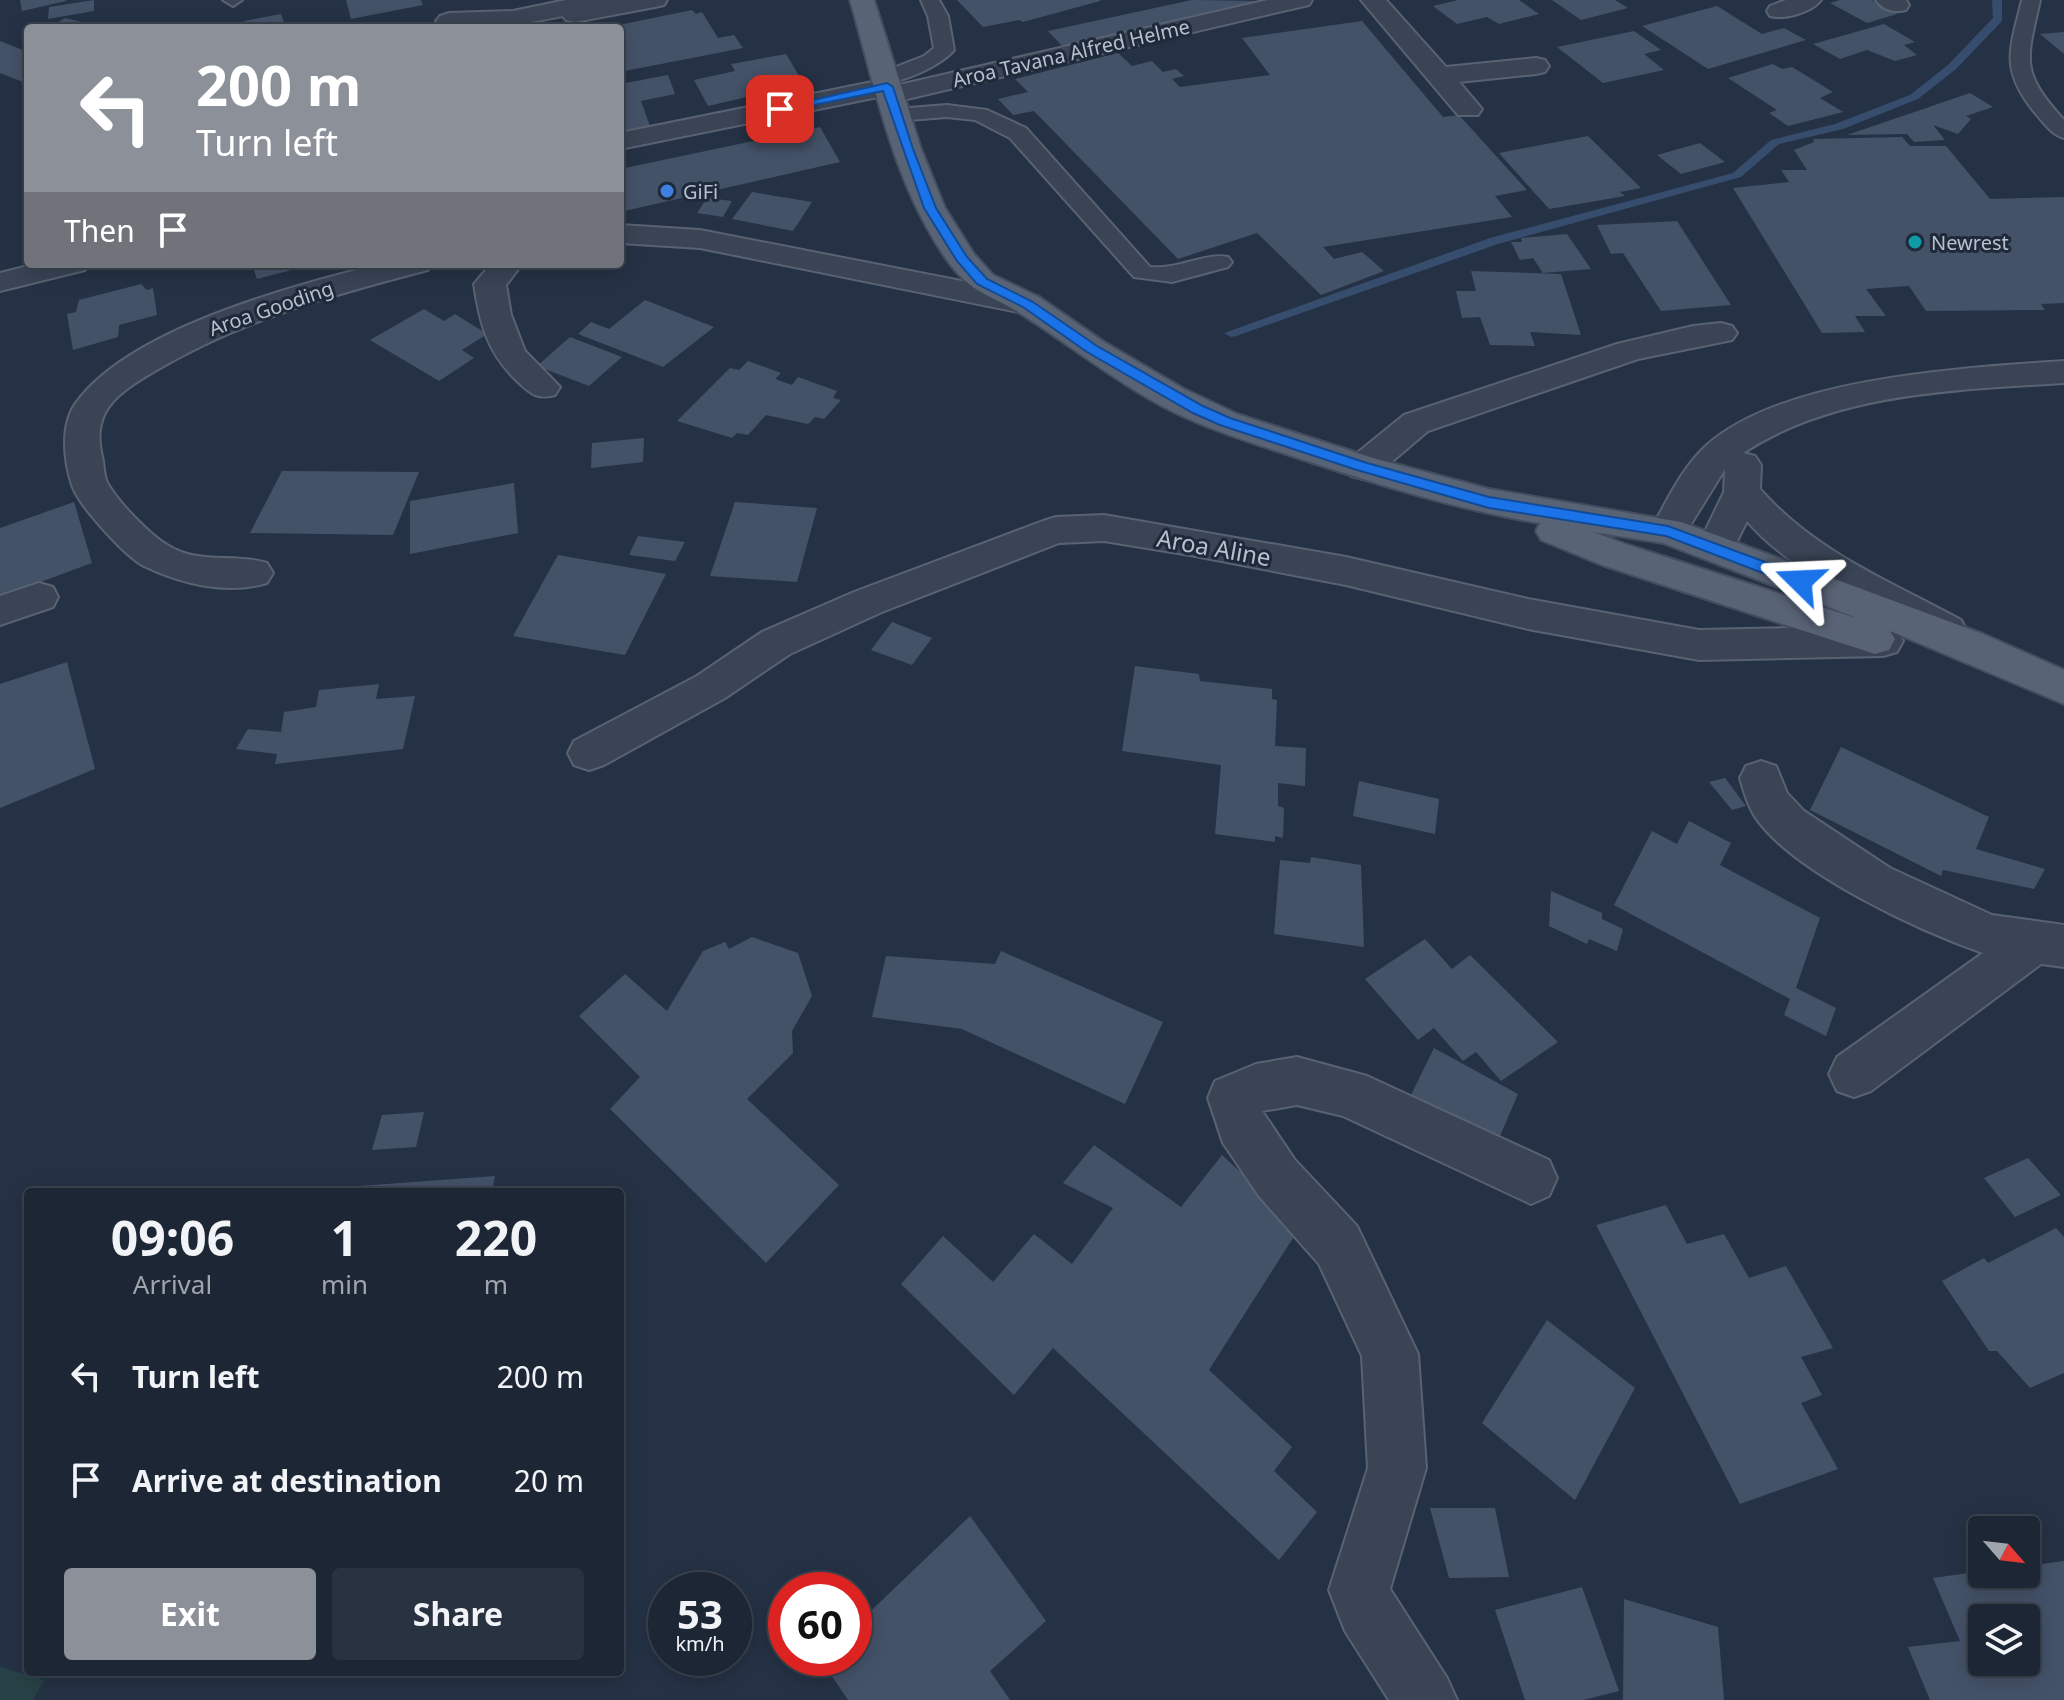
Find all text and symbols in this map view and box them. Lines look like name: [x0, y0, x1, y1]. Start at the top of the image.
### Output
street label: Aroa Tavana Alfred Helme: [950, 13, 1192, 93]
text: 200 m: [196, 46, 361, 122]
icon: left: [64, 56, 168, 160]
pin: [746, 75, 814, 143]
icon: arrive: [758, 87, 802, 131]
text: Turn left: [196, 118, 338, 167]
place label: GiFi: [683, 178, 718, 205]
marker: GiFi: [658, 182, 676, 200]
icon: arrive: [151, 208, 195, 252]
text: Then: [64, 210, 135, 251]
place label: Newrest: [1931, 229, 2009, 256]
marker: Newrest: [1906, 233, 1924, 251]
street label: Aroa Gooding: [205, 274, 337, 342]
street label: Aroa Aline: [1154, 521, 1274, 573]
position arrow: [1758, 539, 1842, 623]
text: 09:06: [111, 1205, 234, 1270]
text: 1: [331, 1205, 358, 1270]
text: 220: [455, 1205, 537, 1270]
text: Arrival: [133, 1266, 212, 1302]
text: min: [321, 1266, 368, 1302]
text: m: [484, 1266, 508, 1302]
icon: left: [64, 1354, 108, 1398]
text: Turn left: [132, 1356, 260, 1397]
text: 200 m: [497, 1356, 584, 1397]
icon: arrive: [64, 1458, 108, 1502]
text: Arrive at destination: [132, 1460, 442, 1501]
text: 20 m: [514, 1460, 584, 1501]
north arrow: [1968, 1516, 2040, 1588]
map controls: [1968, 1516, 2040, 1676]
button: Exit: [64, 1568, 316, 1660]
button: Share: [332, 1568, 584, 1660]
speed limit sign: 60: [768, 1572, 872, 1676]
text: 53: [677, 1586, 723, 1641]
button: layers: [1968, 1604, 2040, 1676]
text: km/h: [675, 1630, 725, 1657]

